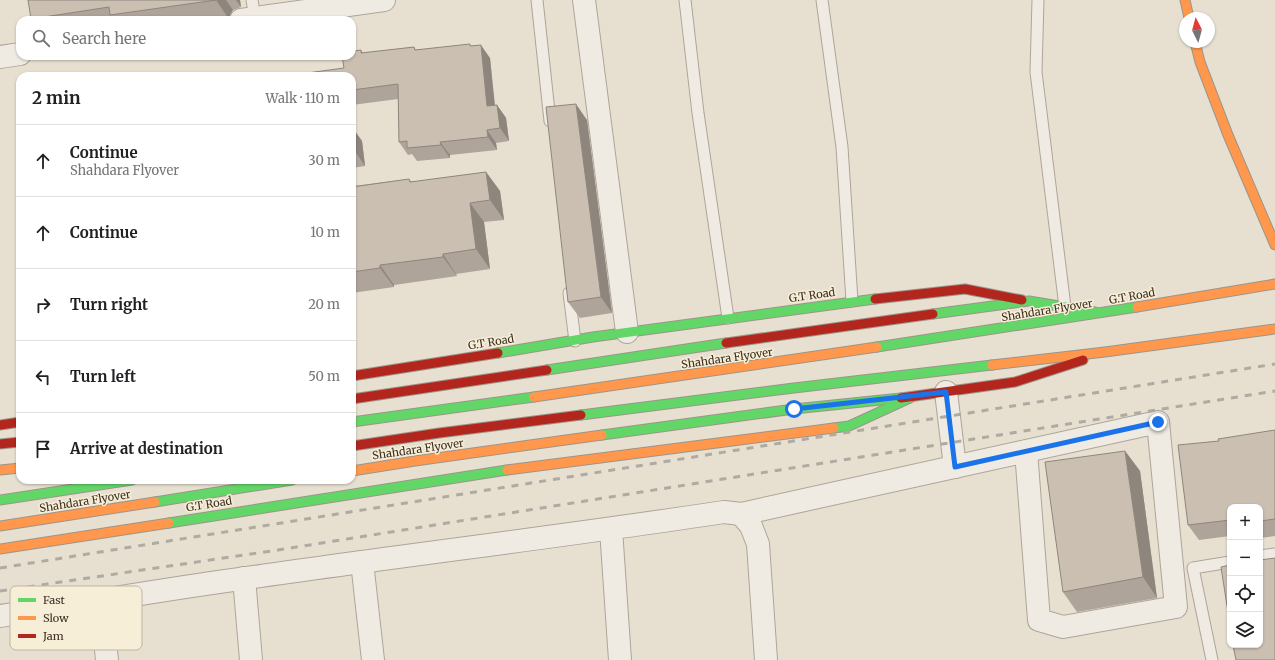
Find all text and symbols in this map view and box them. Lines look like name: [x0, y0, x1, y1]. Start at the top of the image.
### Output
north arrow: [1179, 12, 1215, 48]
search box: [16, 16, 356, 60]
icon: search: [30, 27, 52, 49]
text: Search here: [62, 29, 146, 48]
text: 2 min: [32, 87, 80, 109]
text: Walk · 110 m: [265, 90, 340, 107]
text: Continue: [70, 143, 138, 162]
icon: ahead: [32, 150, 54, 172]
text: 30 m: [308, 152, 340, 169]
text: Shahdara Flyover: [70, 162, 179, 179]
icon: ahead: [32, 222, 54, 244]
text: Continue: [70, 223, 138, 242]
text: 10 m: [310, 224, 340, 241]
street label: G.T Road: [788, 285, 836, 305]
street label: G.T Road: [1108, 285, 1156, 307]
icon: right: [32, 294, 54, 316]
text: Turn right: [70, 295, 148, 314]
text: 20 m: [308, 296, 340, 313]
street label: Shahdara Flyover: [1000, 296, 1094, 324]
street label: G.T Road: [467, 331, 515, 353]
street label: Shahdara Flyover: [680, 345, 774, 371]
icon: left: [32, 366, 54, 388]
text: Turn left: [70, 367, 136, 386]
text: 50 m: [308, 368, 340, 385]
route start: [785, 400, 803, 418]
route end: [1149, 413, 1167, 431]
street label: Shahdara Flyover: [371, 436, 465, 462]
icon: arrive: [32, 438, 54, 460]
text: Arrive at destination: [70, 439, 223, 458]
street label: Shahdara Flyover: [38, 487, 132, 515]
street label: G.T Road: [185, 493, 233, 515]
map controls: [1227, 504, 1263, 648]
button: +: [1227, 504, 1263, 540]
button: −: [1227, 540, 1263, 576]
button: locate: [1227, 576, 1263, 612]
legend: [10, 586, 142, 650]
text: Fast: [43, 593, 66, 607]
text: Slow: [43, 611, 69, 625]
button: layers: [1227, 612, 1263, 648]
text: Jam: [42, 629, 64, 643]

